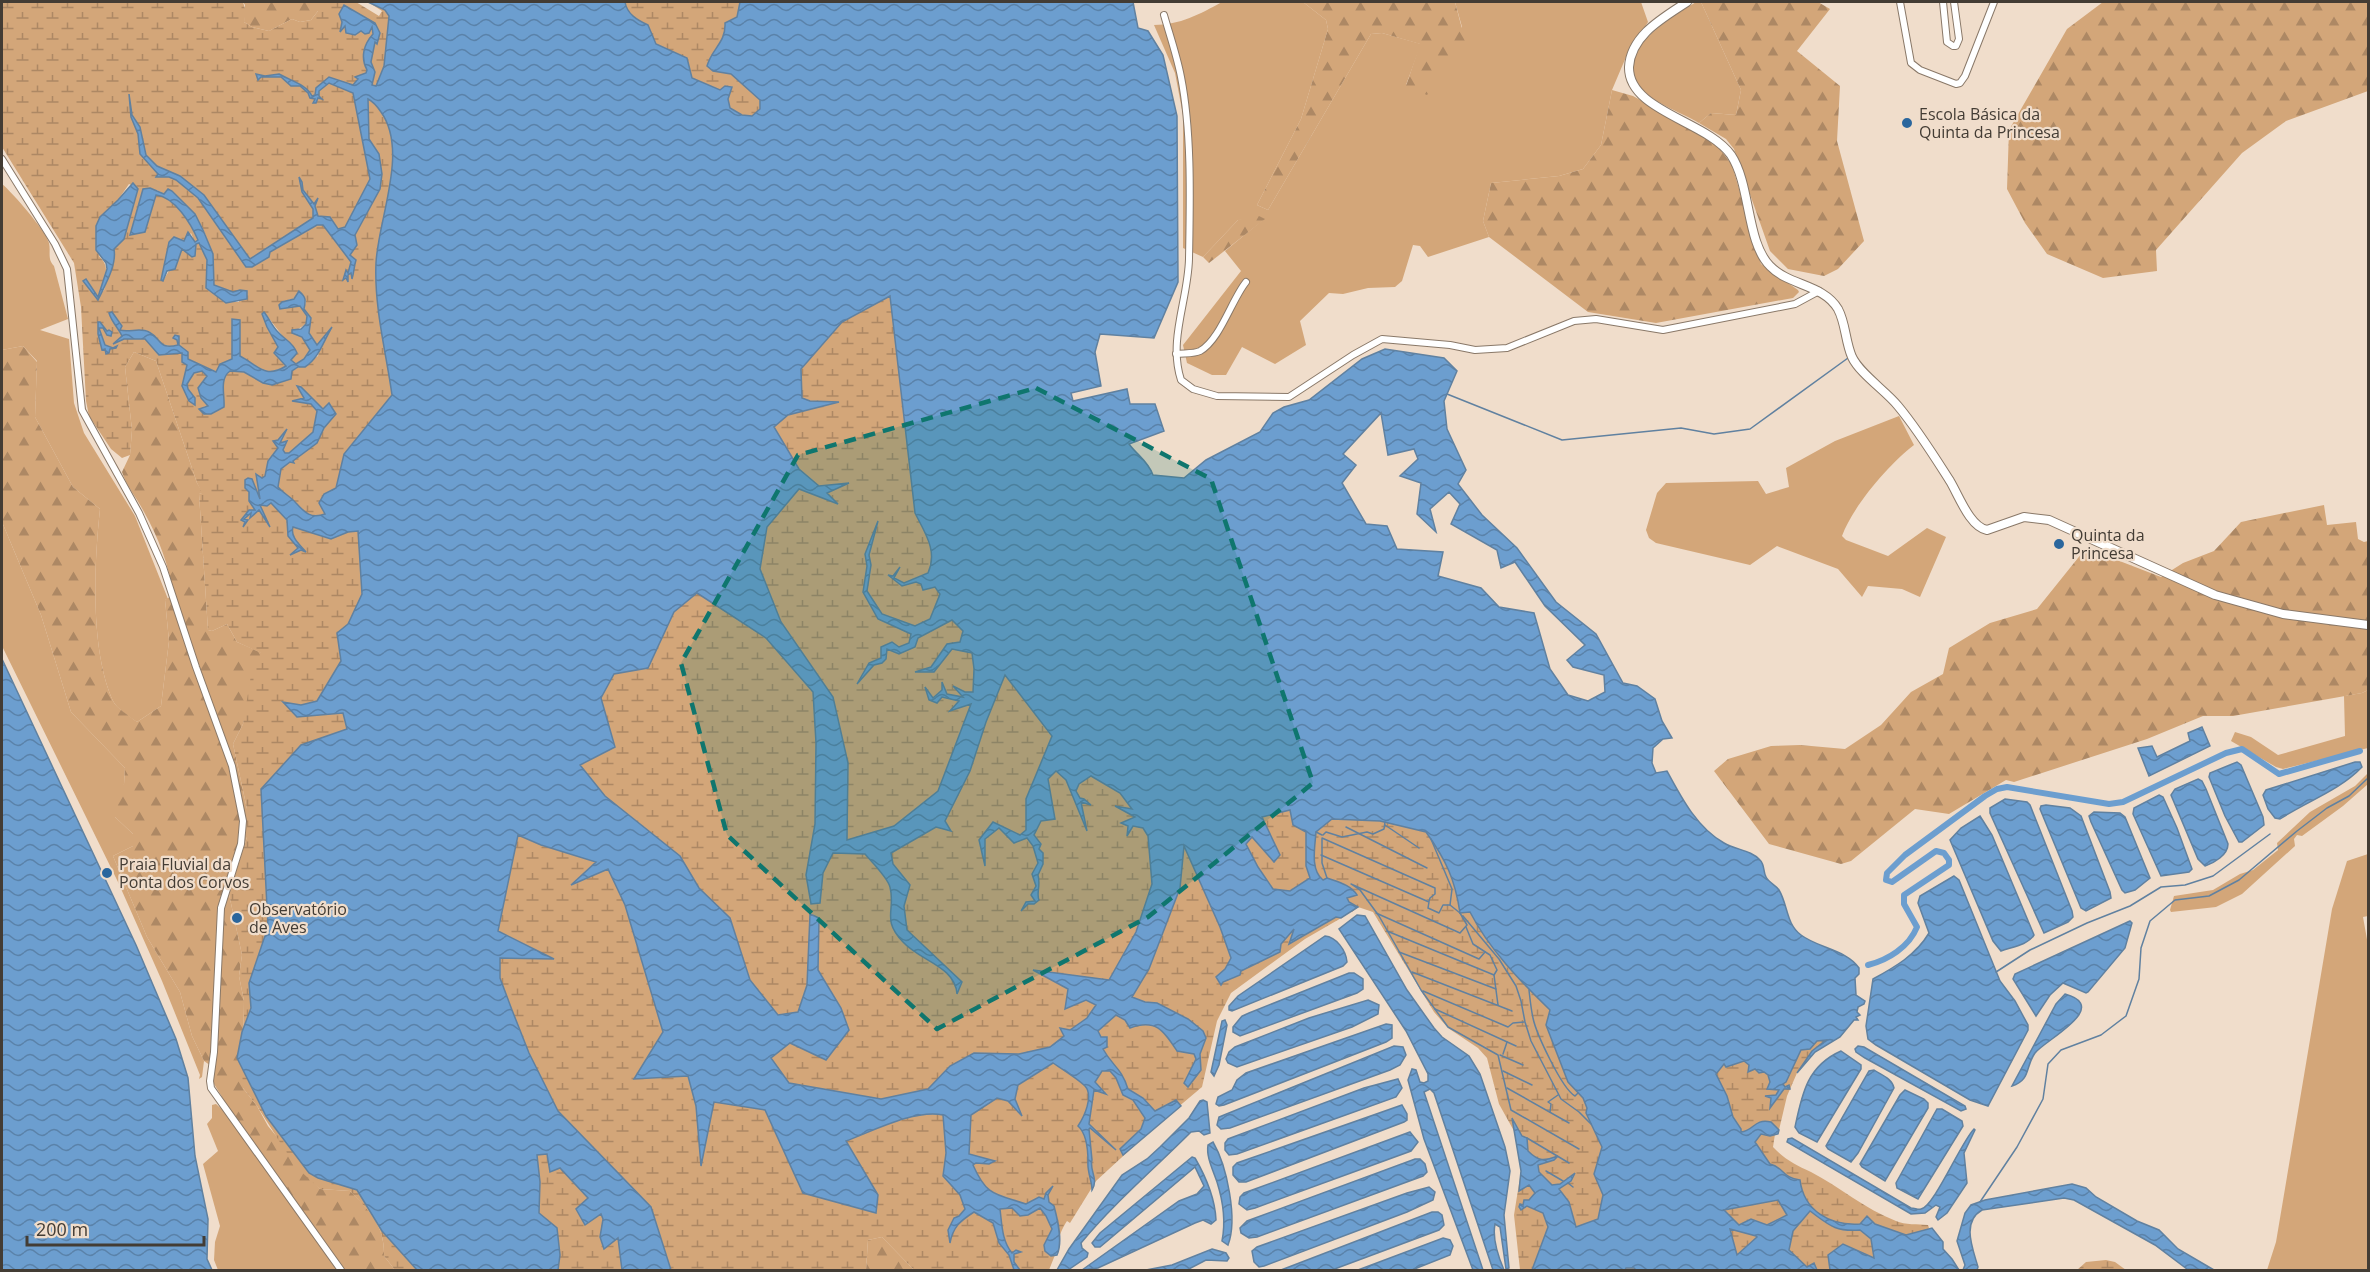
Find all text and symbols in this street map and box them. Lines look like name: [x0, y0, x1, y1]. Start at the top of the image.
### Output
place label: Escola Básica da Quinta da Princesa: [1919, 103, 2060, 143]
marker: Escola Básica da Quinta da Princesa: [1900, 116, 1914, 130]
place label: Quinta da Princesa: [2071, 524, 2145, 564]
marker: Quinta da Princesa: [2052, 537, 2066, 551]
place label: Praia Fluvial da Ponta dos Corvos: [119, 853, 250, 893]
marker: Praia Fluvial da Ponta dos Corvos: [100, 866, 114, 880]
place label: Observatório de Aves: [249, 898, 347, 938]
marker: Observatório de Aves: [230, 911, 244, 925]
scale bar: [27, 1209, 204, 1247]
text: 200 m: [36, 1217, 88, 1241]

